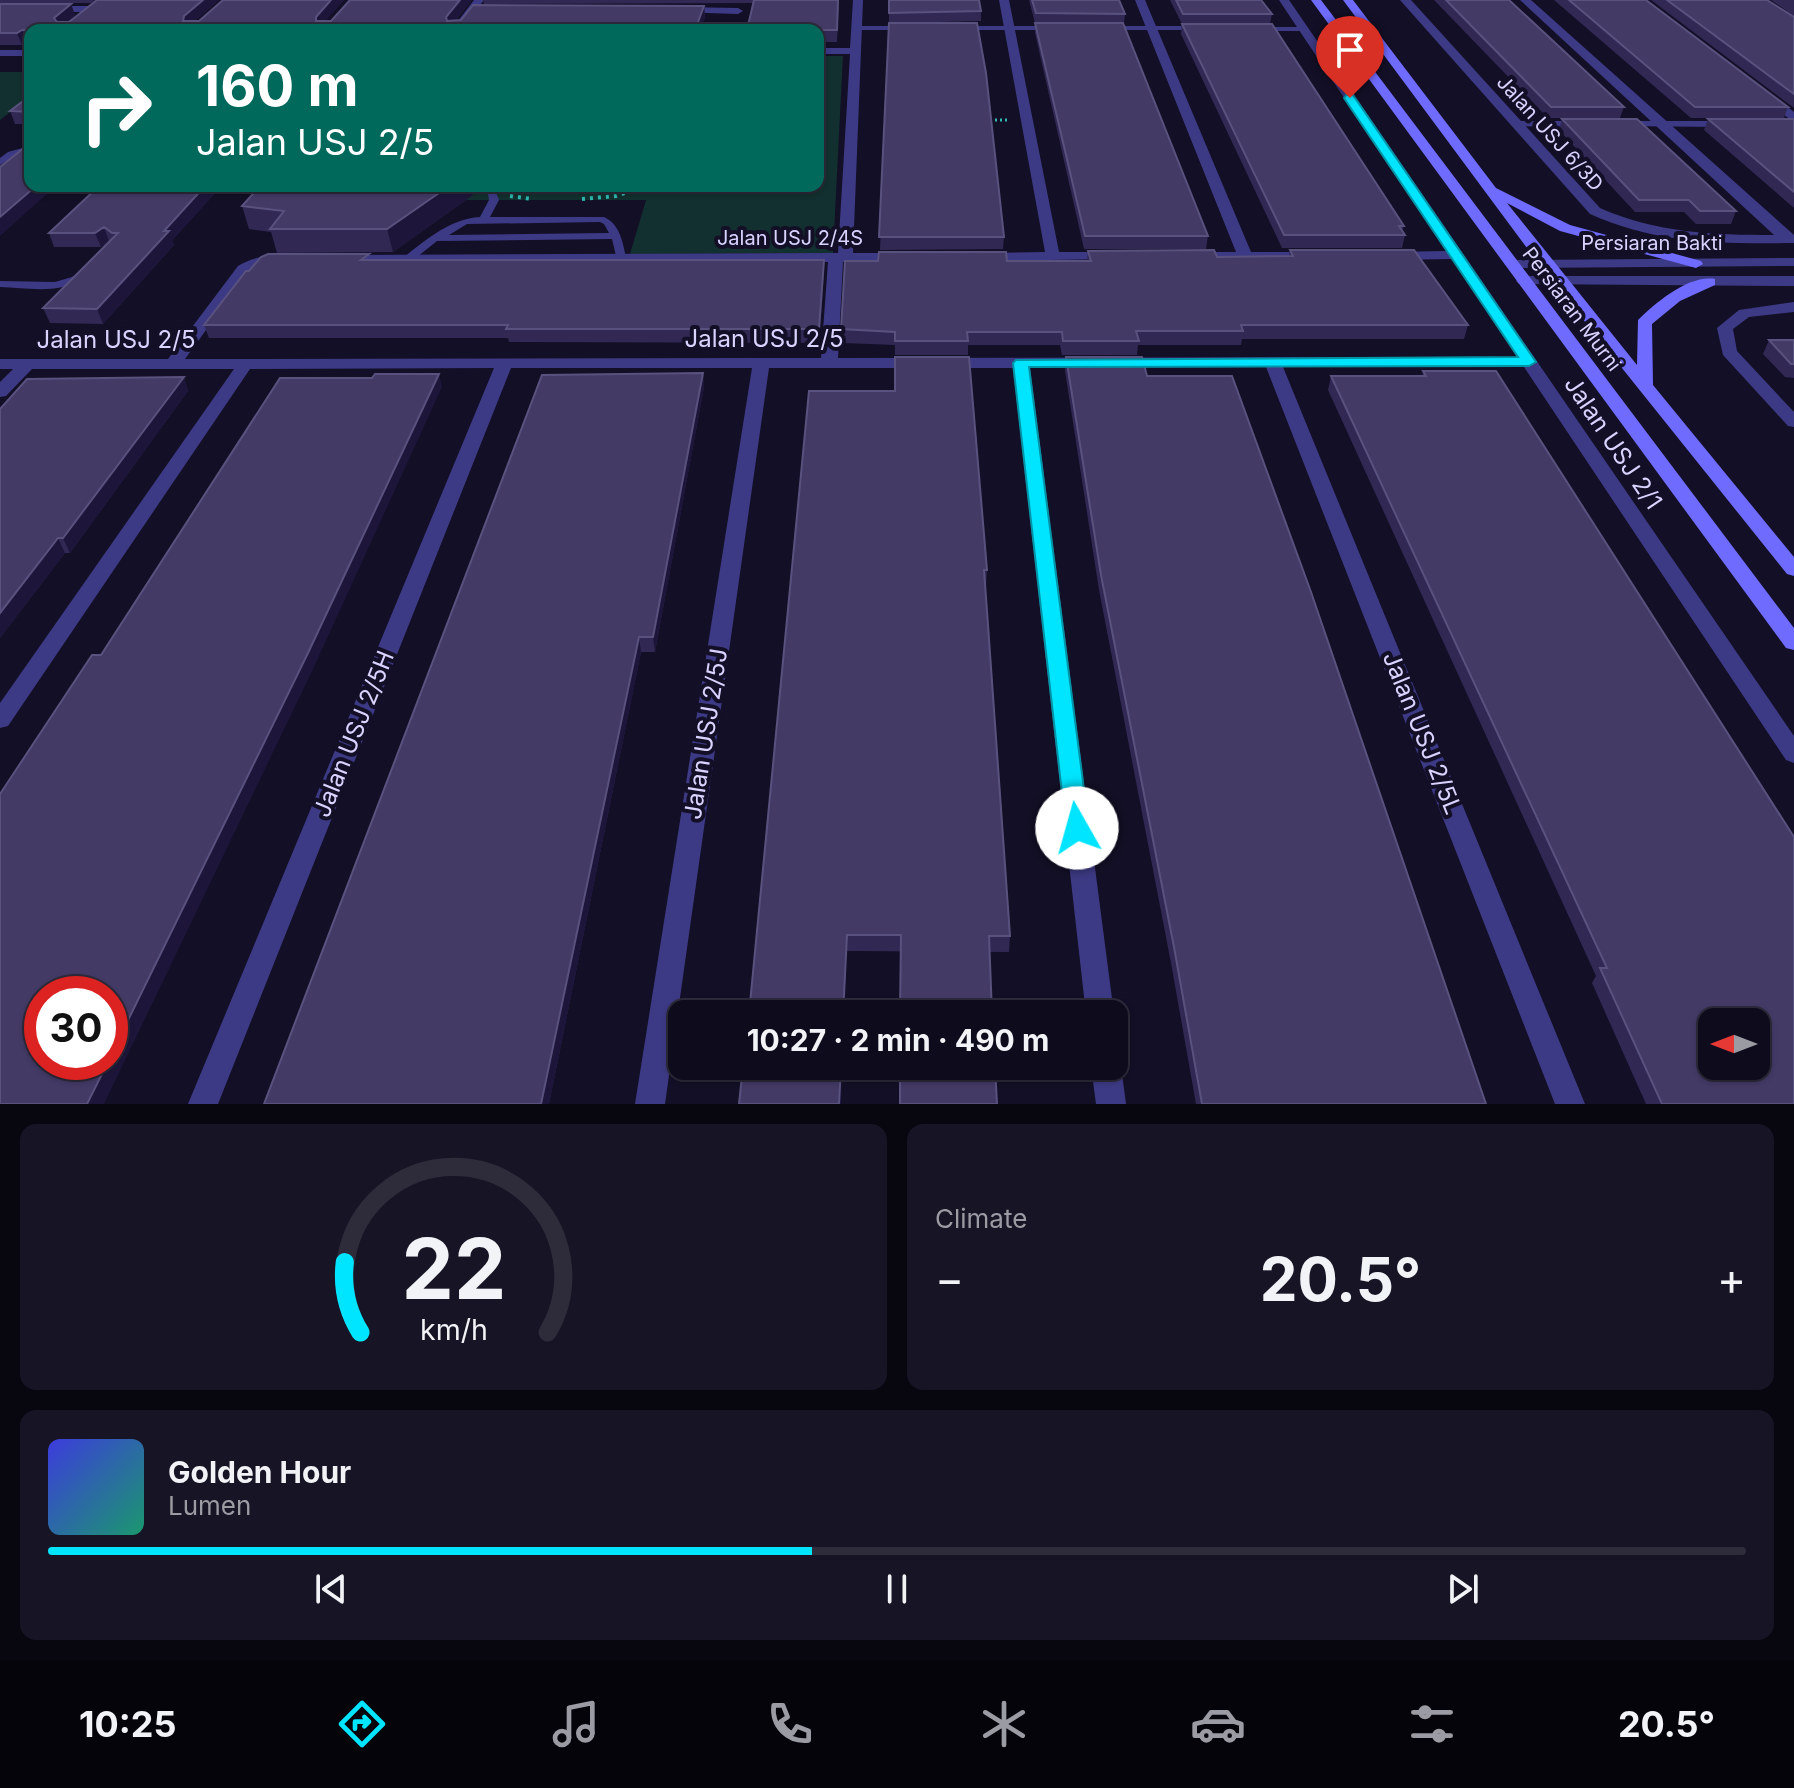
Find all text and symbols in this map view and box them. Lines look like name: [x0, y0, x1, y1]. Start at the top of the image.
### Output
pin: [1316, 16, 1384, 98]
icon: arrive: [1328, 28, 1372, 72]
text: 160 m: [196, 52, 359, 120]
icon: right: [64, 56, 168, 160]
street label: Jalan USJ 6/3D: [1492, 70, 1608, 196]
text: Jalan USJ 2/5: [196, 120, 434, 164]
street label: Jalan USJ 2/4S: [717, 226, 863, 250]
street label: Persiaran Bakti: [1581, 231, 1723, 255]
street label: Persiaran Murni: [1518, 242, 1626, 376]
street label: Jalan USJ 2/5: [685, 324, 843, 353]
street label: Jalan USJ 2/5: [37, 325, 195, 354]
street label: Jalan USJ 2/1: [1558, 371, 1669, 515]
street label: Jalan USJ 2/5H: [307, 646, 400, 821]
street label: Jalan USJ 2/5J: [678, 646, 733, 821]
street label: Jalan USJ 2/5L: [1377, 647, 1468, 818]
position arrow: [1035, 786, 1119, 870]
speed limit sign: 30: [24, 976, 128, 1080]
north arrow: [1698, 1008, 1770, 1080]
map controls: [1698, 1008, 1770, 1080]
text: 10:27 · 2 min · 490 m: [747, 1022, 1049, 1058]
text: Climate: [935, 1203, 1027, 1234]
text: 22: [401, 1218, 506, 1319]
text: 20.5°: [1260, 1243, 1421, 1315]
text: −: [935, 1252, 964, 1306]
text: +: [1717, 1252, 1746, 1306]
text: km/h: [420, 1312, 487, 1347]
text: Golden Hour: [168, 1454, 351, 1490]
text: Lumen: [168, 1490, 251, 1521]
icon: previous: [309, 1567, 353, 1611]
icon: pause: [875, 1567, 919, 1611]
icon: next: [1441, 1567, 1485, 1611]
icon: directions: [334, 1696, 390, 1752]
icon: music: [548, 1696, 604, 1752]
icon: phone: [762, 1696, 818, 1752]
icon: climate: [976, 1696, 1032, 1752]
icon: car: [1190, 1696, 1246, 1752]
icon: filters: [1404, 1696, 1460, 1752]
text: 10:25: [79, 1702, 176, 1746]
text: 20.5°: [1618, 1702, 1715, 1746]

